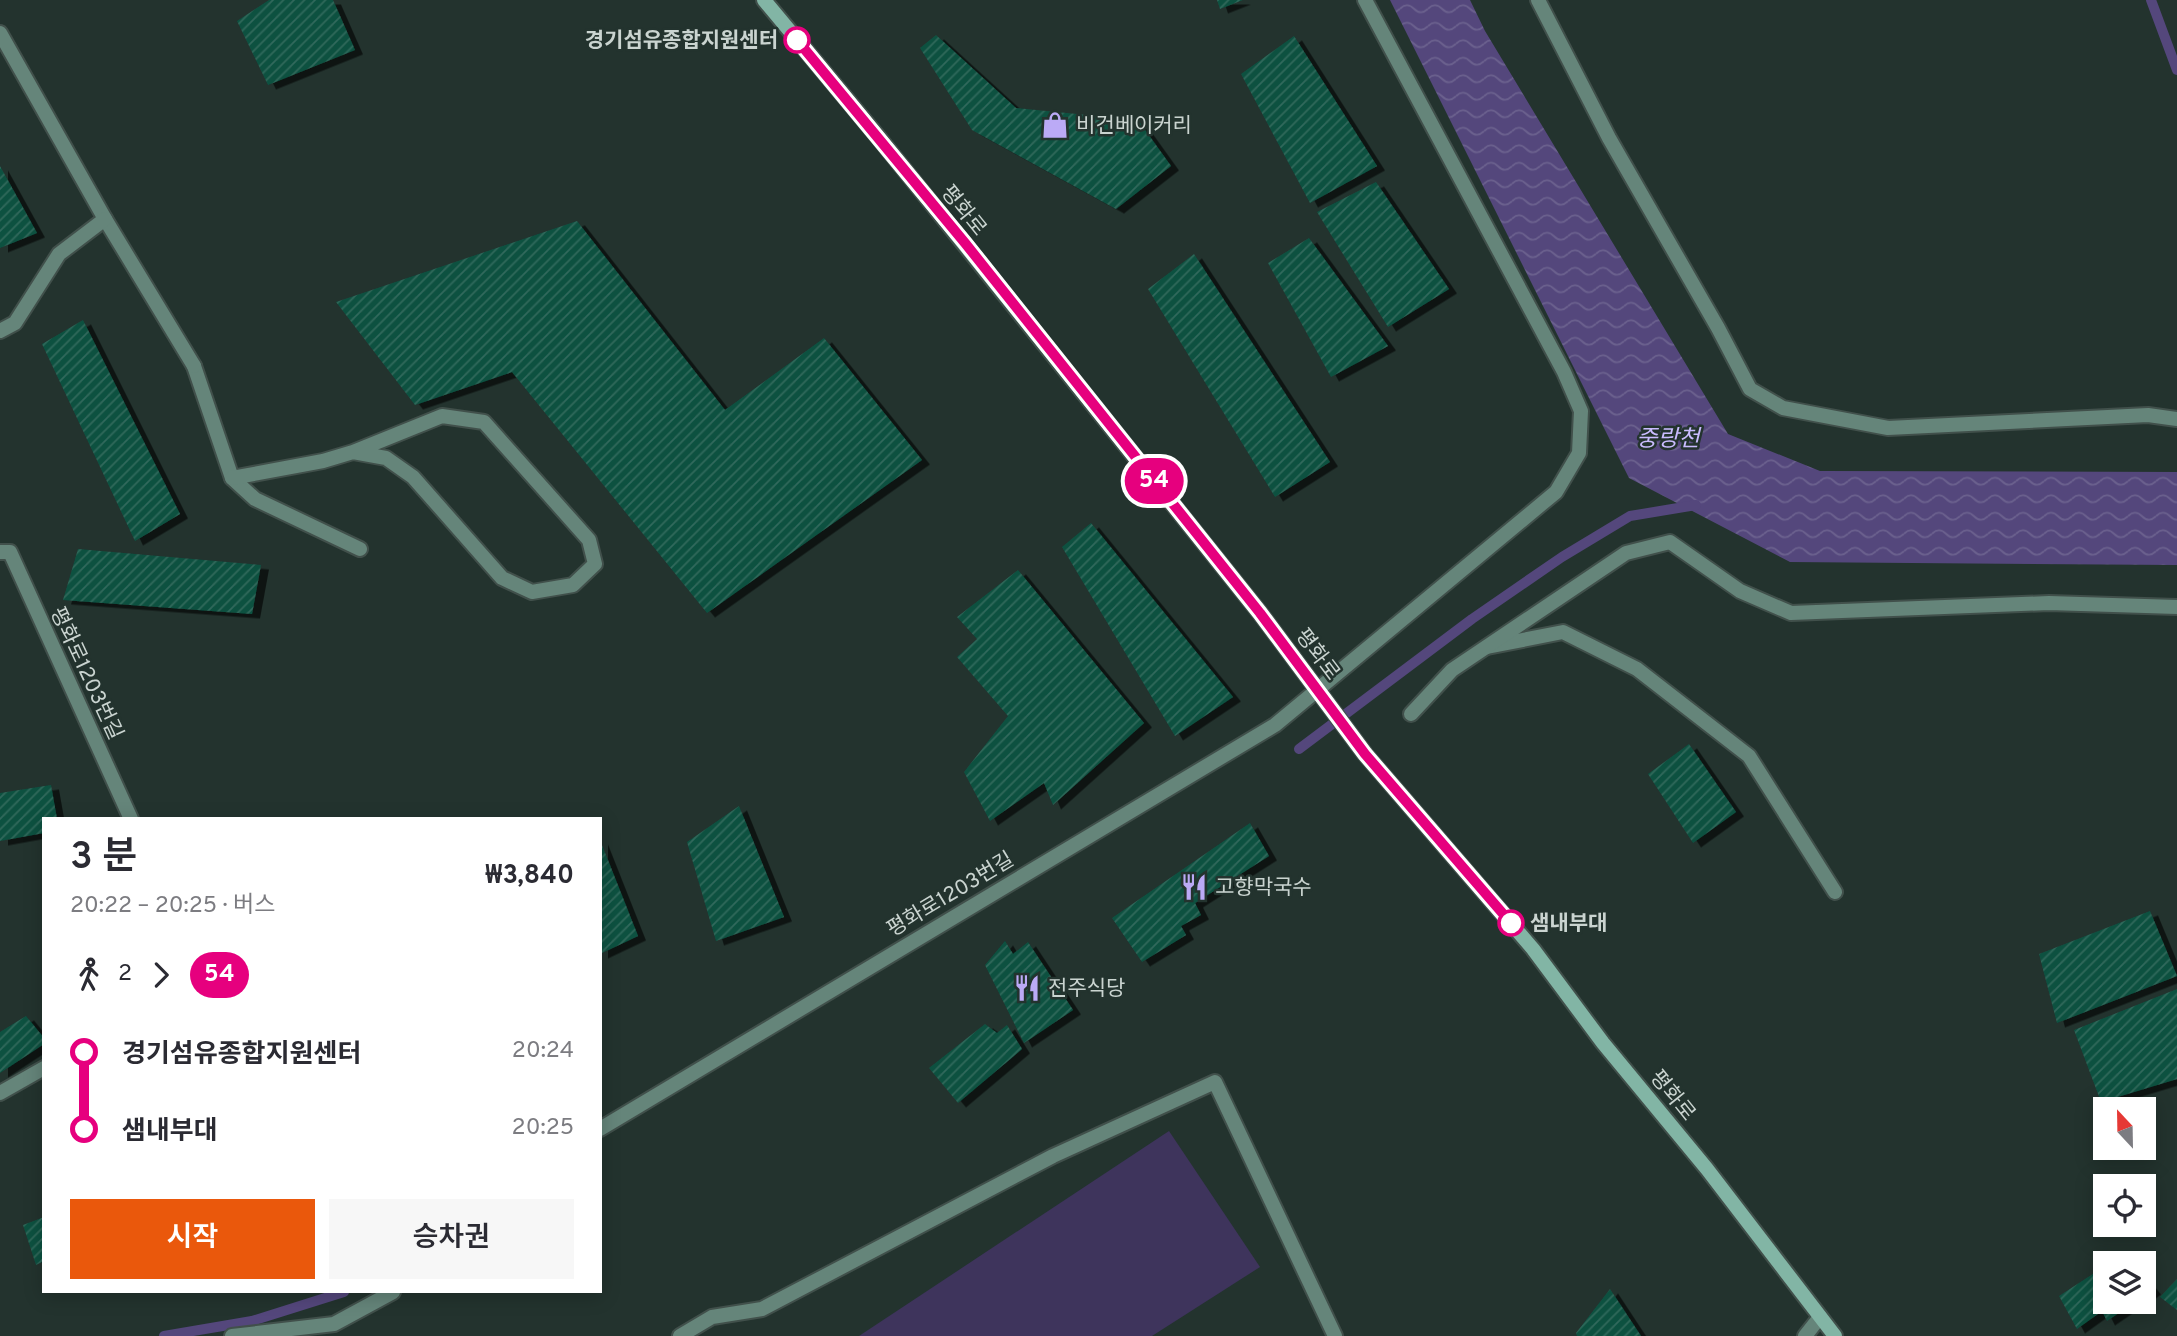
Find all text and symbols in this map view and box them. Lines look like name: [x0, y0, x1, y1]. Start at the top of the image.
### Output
marker: 경기섬유종합지원센터: [784, 27, 810, 53]
place label: 경기섬유종합지원센터: [585, 28, 778, 55]
shop icon: 비건베이커리: [1040, 110, 1070, 140]
place label: 비건베이커리: [1076, 113, 1192, 140]
street label: 평화로: [934, 180, 992, 242]
water label: 중랑천: [1636, 426, 1703, 455]
line badge: 54: [1122, 458, 1186, 504]
text: 54: [1139, 466, 1169, 496]
street label: 평화로1203번길: [43, 603, 128, 744]
street label: 평화로: [1289, 624, 1345, 686]
text: 3 분: [70, 834, 137, 883]
street label: 평화로1203번길: [882, 847, 1019, 944]
text: ₩3,840: [485, 860, 574, 893]
restaurant icon: 고향막국수: [1179, 872, 1209, 902]
place label: 고향막국수: [1215, 875, 1312, 902]
text: 20:22 – 20:25 · 버스: [70, 892, 275, 921]
marker: 샘내부대: [1498, 910, 1524, 936]
place label: 샘내부대: [1530, 911, 1607, 938]
icon: walk: [70, 956, 108, 994]
icon: forward: [142, 956, 180, 994]
text: 2: [118, 960, 132, 989]
text: 54: [204, 960, 235, 990]
restaurant icon: 전주식당: [1012, 973, 1042, 1003]
place label: 전주식당: [1048, 976, 1125, 1003]
text: 20:24: [512, 1037, 574, 1066]
text: 경기섬유종합지원센터: [122, 1039, 361, 1072]
street label: 평화로: [1643, 1065, 1701, 1127]
north arrow: [2093, 1097, 2156, 1160]
map controls: [2093, 1097, 2156, 1314]
text: 20:25: [512, 1114, 574, 1143]
text: 샘내부대: [122, 1116, 218, 1149]
button: locate: [2093, 1174, 2156, 1237]
button: 시작: [70, 1199, 315, 1279]
button: 승차권: [329, 1199, 574, 1279]
button: layers: [2093, 1251, 2156, 1314]

